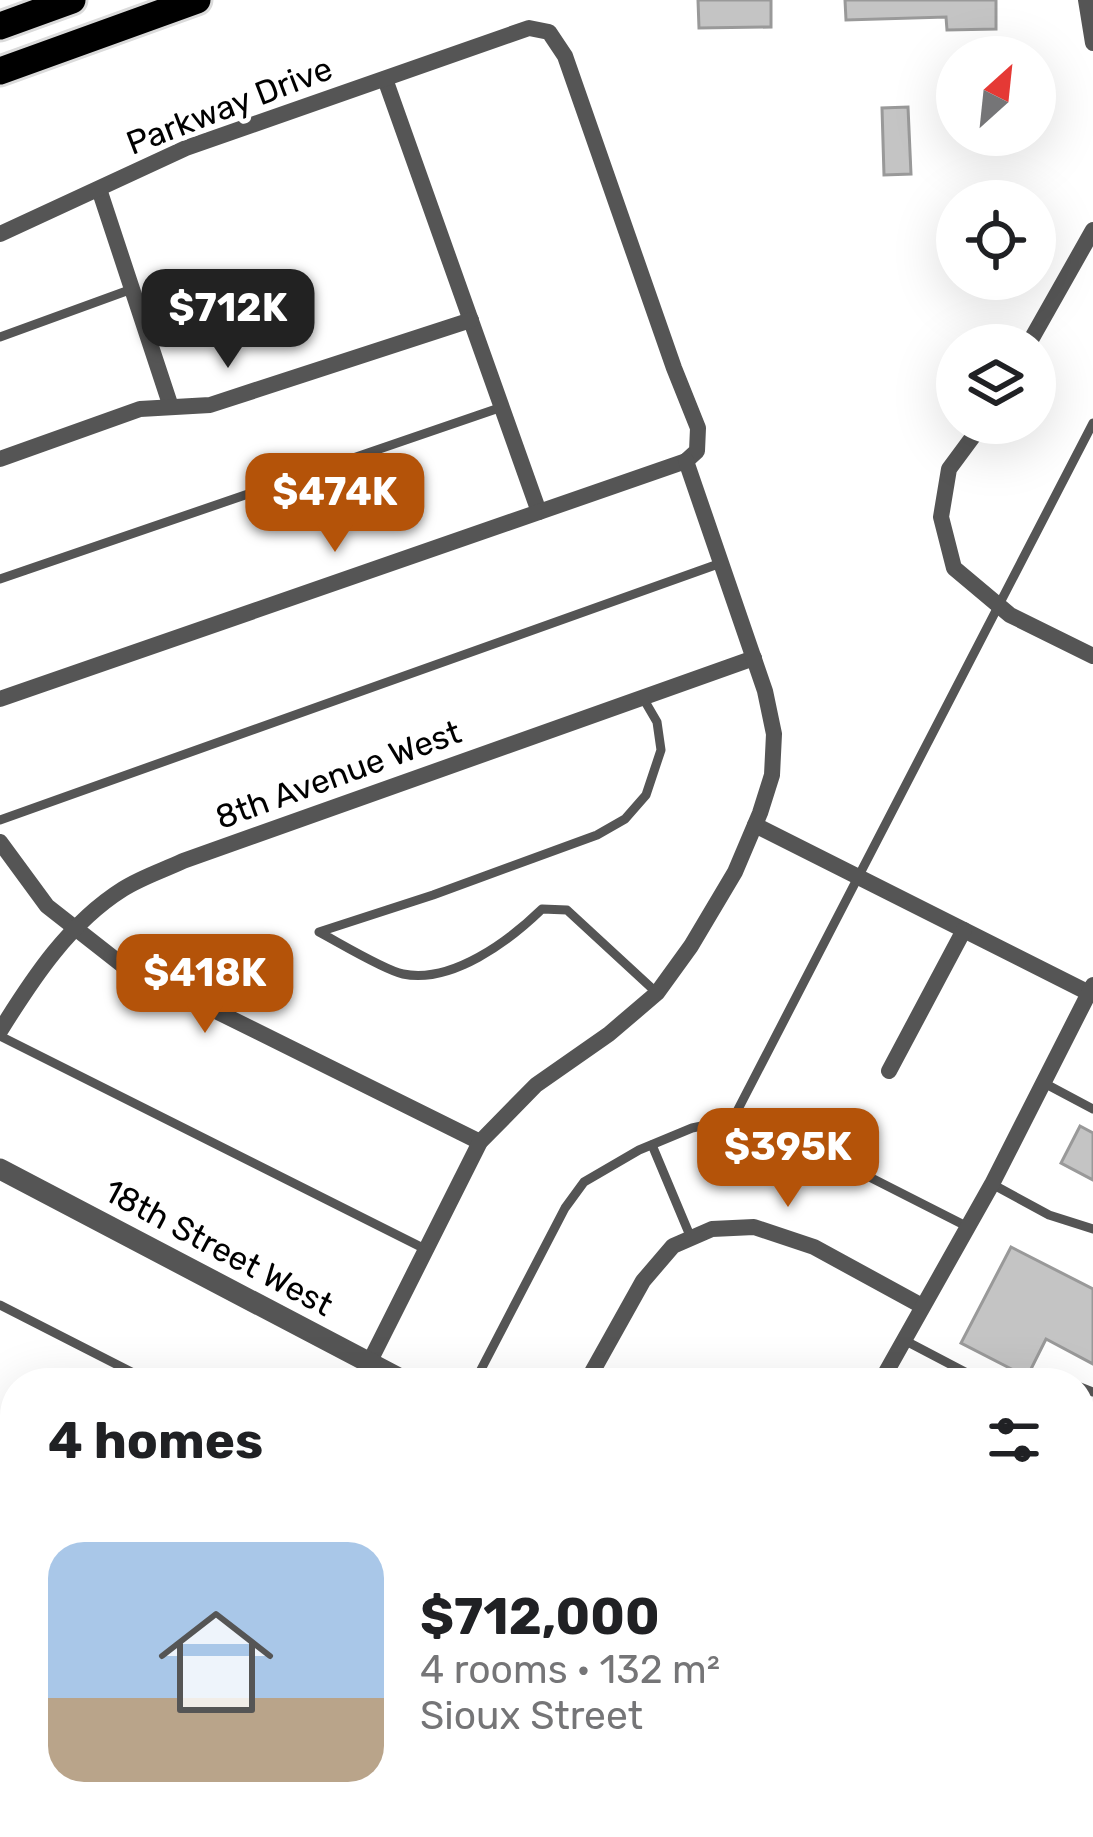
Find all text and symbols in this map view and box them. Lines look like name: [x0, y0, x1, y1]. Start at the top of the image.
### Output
north arrow: [936, 36, 1056, 156]
map controls: [936, 36, 1056, 444]
street label: Parkway Drive: [121, 48, 338, 163]
button: locate: [936, 180, 1056, 300]
pin: $712K: [144, 269, 312, 371]
text: $712K: [169, 285, 288, 331]
button: layers: [936, 324, 1056, 444]
pin: $474K: [251, 453, 419, 555]
text: $474K: [272, 469, 398, 515]
street label: 8th Avenue West: [210, 712, 466, 837]
pin: $418K: [121, 934, 289, 1036]
text: $418K: [143, 950, 267, 996]
pin: $395K: [704, 1108, 872, 1210]
text: $395K: [724, 1124, 852, 1170]
street label: 18th Street West: [98, 1171, 340, 1324]
icon: filters: [981, 1407, 1047, 1473]
text: 4 homes: [48, 1410, 263, 1471]
text: $712,000: [420, 1586, 660, 1647]
icon: home: [144, 1590, 288, 1734]
text: 4 rooms · 132 m²: [420, 1647, 720, 1693]
text: Sioux Street: [420, 1693, 643, 1739]

